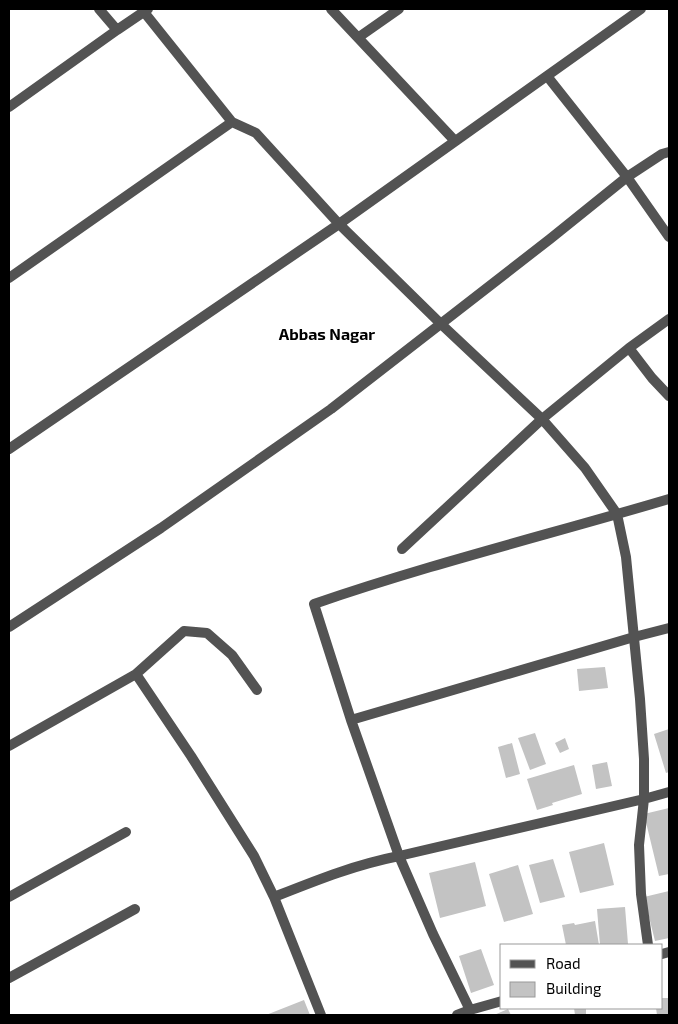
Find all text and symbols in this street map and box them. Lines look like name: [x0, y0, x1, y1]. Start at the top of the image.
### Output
district label: Abbas Nagar: [279, 324, 375, 343]
legend: [500, 944, 663, 1009]
text: Road: [546, 954, 581, 972]
text: Building: [546, 979, 602, 997]

